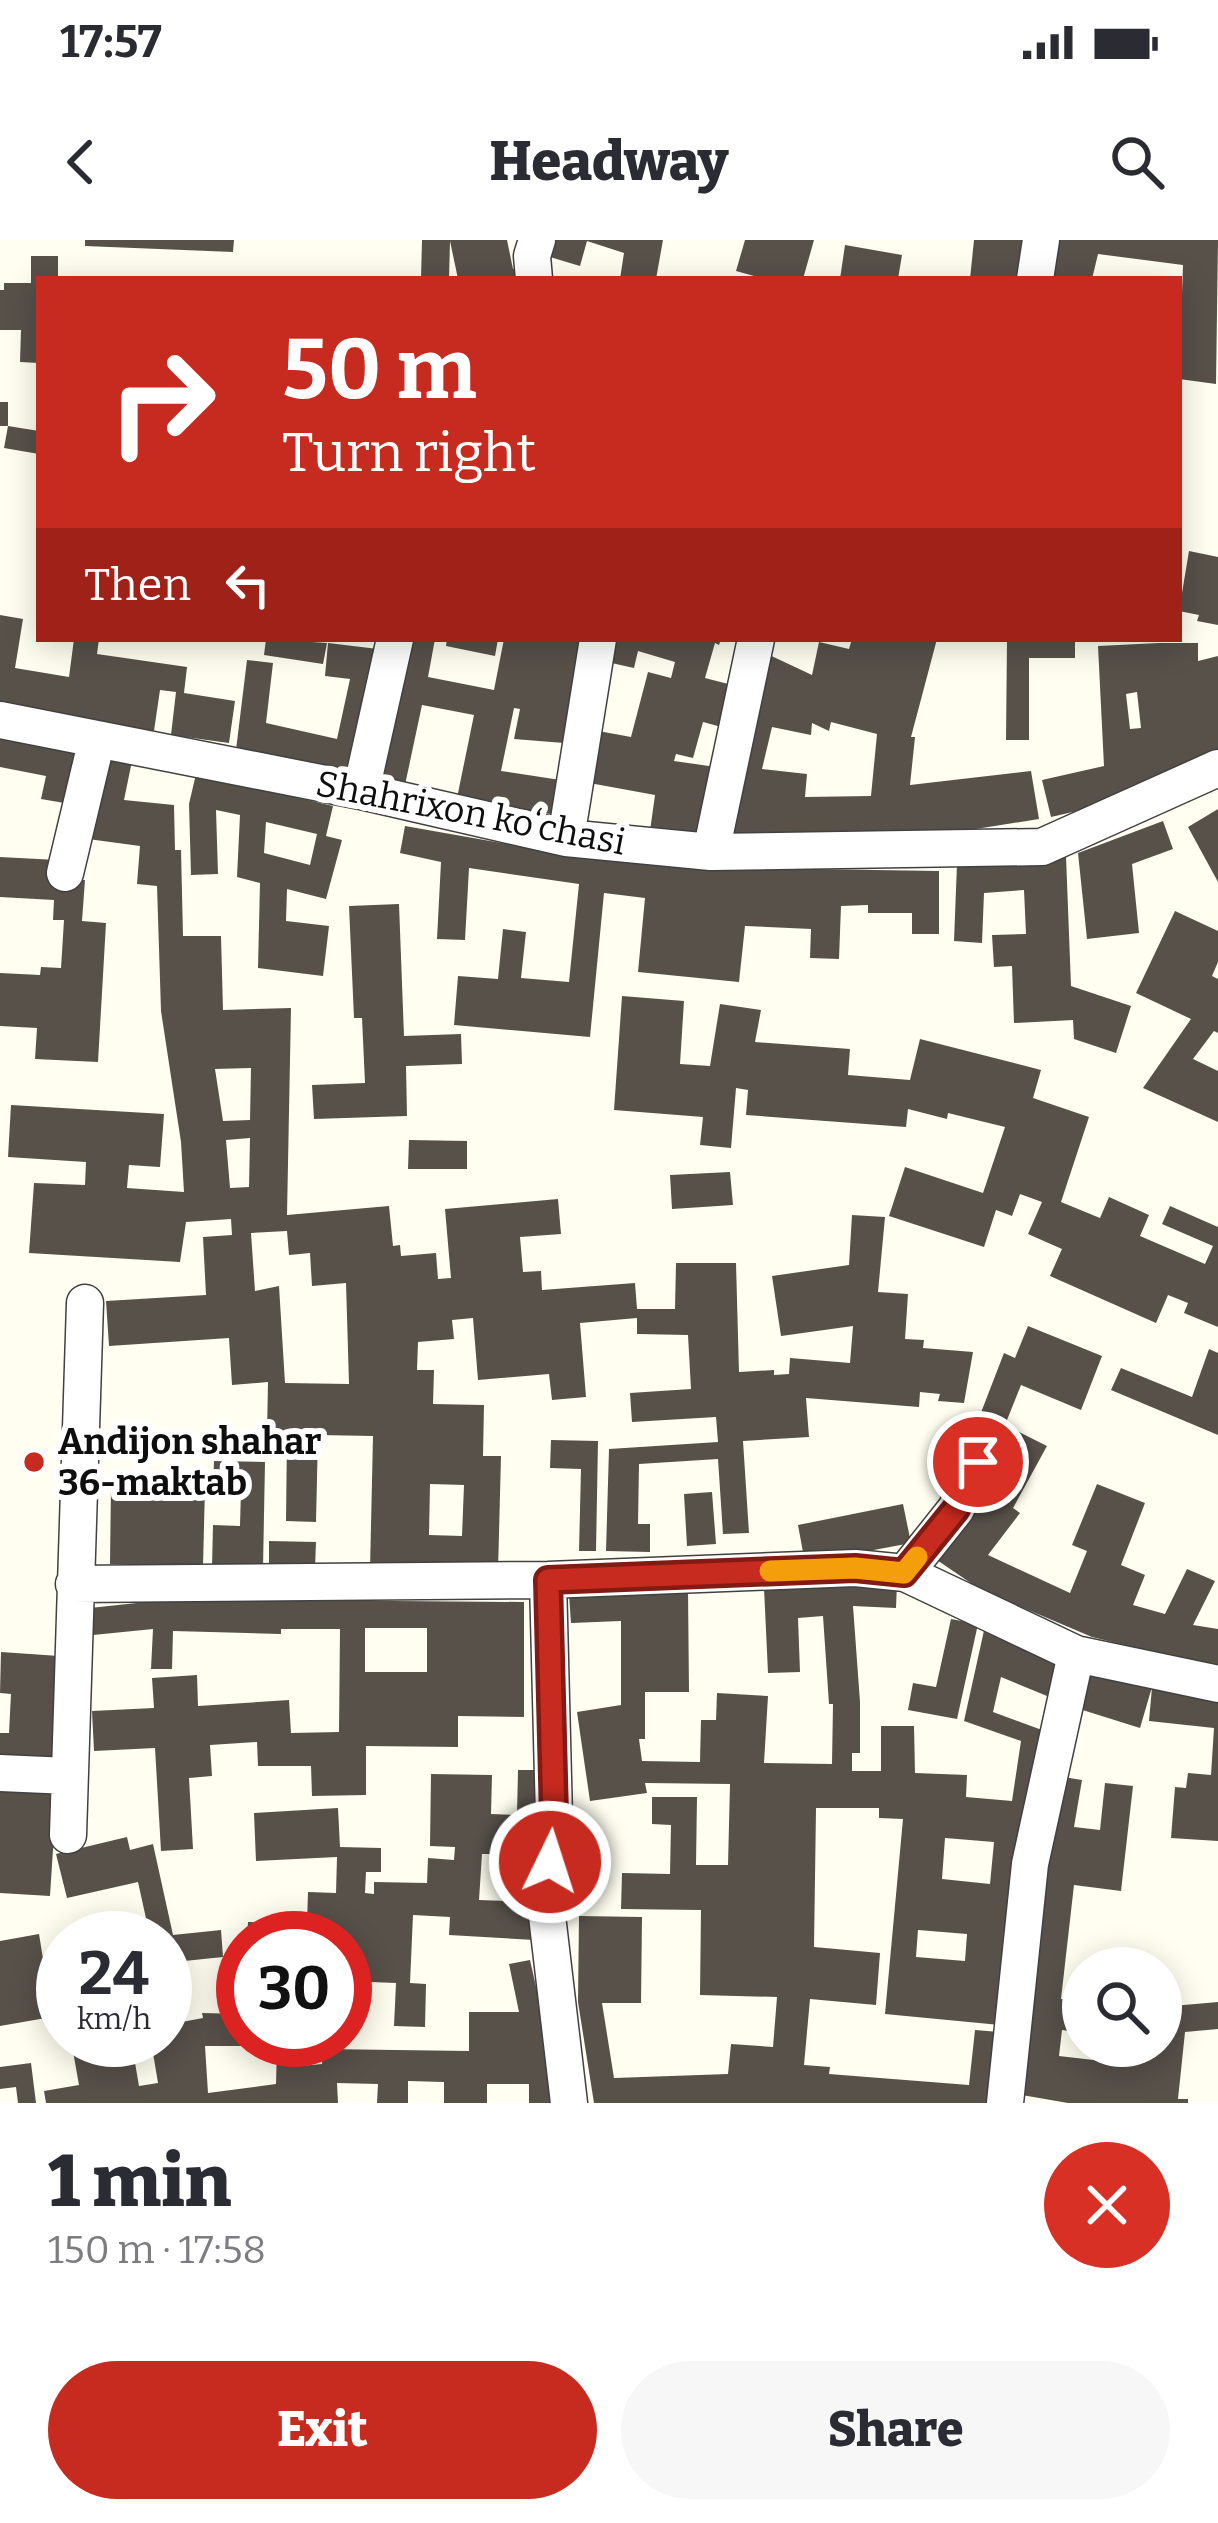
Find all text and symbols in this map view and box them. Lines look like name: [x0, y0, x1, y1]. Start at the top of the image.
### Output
text: 17:57: [60, 15, 162, 69]
icon: back: [48, 129, 114, 195]
icon: search: [1104, 129, 1170, 195]
text: Headway: [489, 130, 729, 194]
text: 50 m: [282, 319, 477, 420]
icon: right: [84, 324, 240, 480]
text: Turn right: [282, 421, 536, 485]
icon: left: [215, 552, 281, 618]
text: Then: [84, 558, 191, 612]
street label: Shahrixon koʻchasi: [312, 761, 629, 865]
pin: [927, 1411, 1029, 1513]
place label: Andijon shahar 36-maktab: [58, 1420, 322, 1505]
icon: arrive: [945, 1429, 1011, 1495]
marker: Andijon shahar 36-maktab: [21, 1449, 47, 1475]
position arrow: [487, 1799, 613, 1925]
speed limit sign: 30: [216, 1911, 372, 2067]
text: 24: [79, 1938, 149, 2010]
map controls: [1062, 1947, 1182, 2067]
button: search: [1062, 1947, 1182, 2067]
text: km/h: [77, 2001, 151, 2037]
text: 1 min: [48, 2139, 231, 2225]
button: close: [1044, 2142, 1170, 2268]
text: 150 m · 17:58: [48, 2227, 266, 2273]
button: Exit: [48, 2361, 597, 2499]
button: Share: [621, 2361, 1170, 2499]

